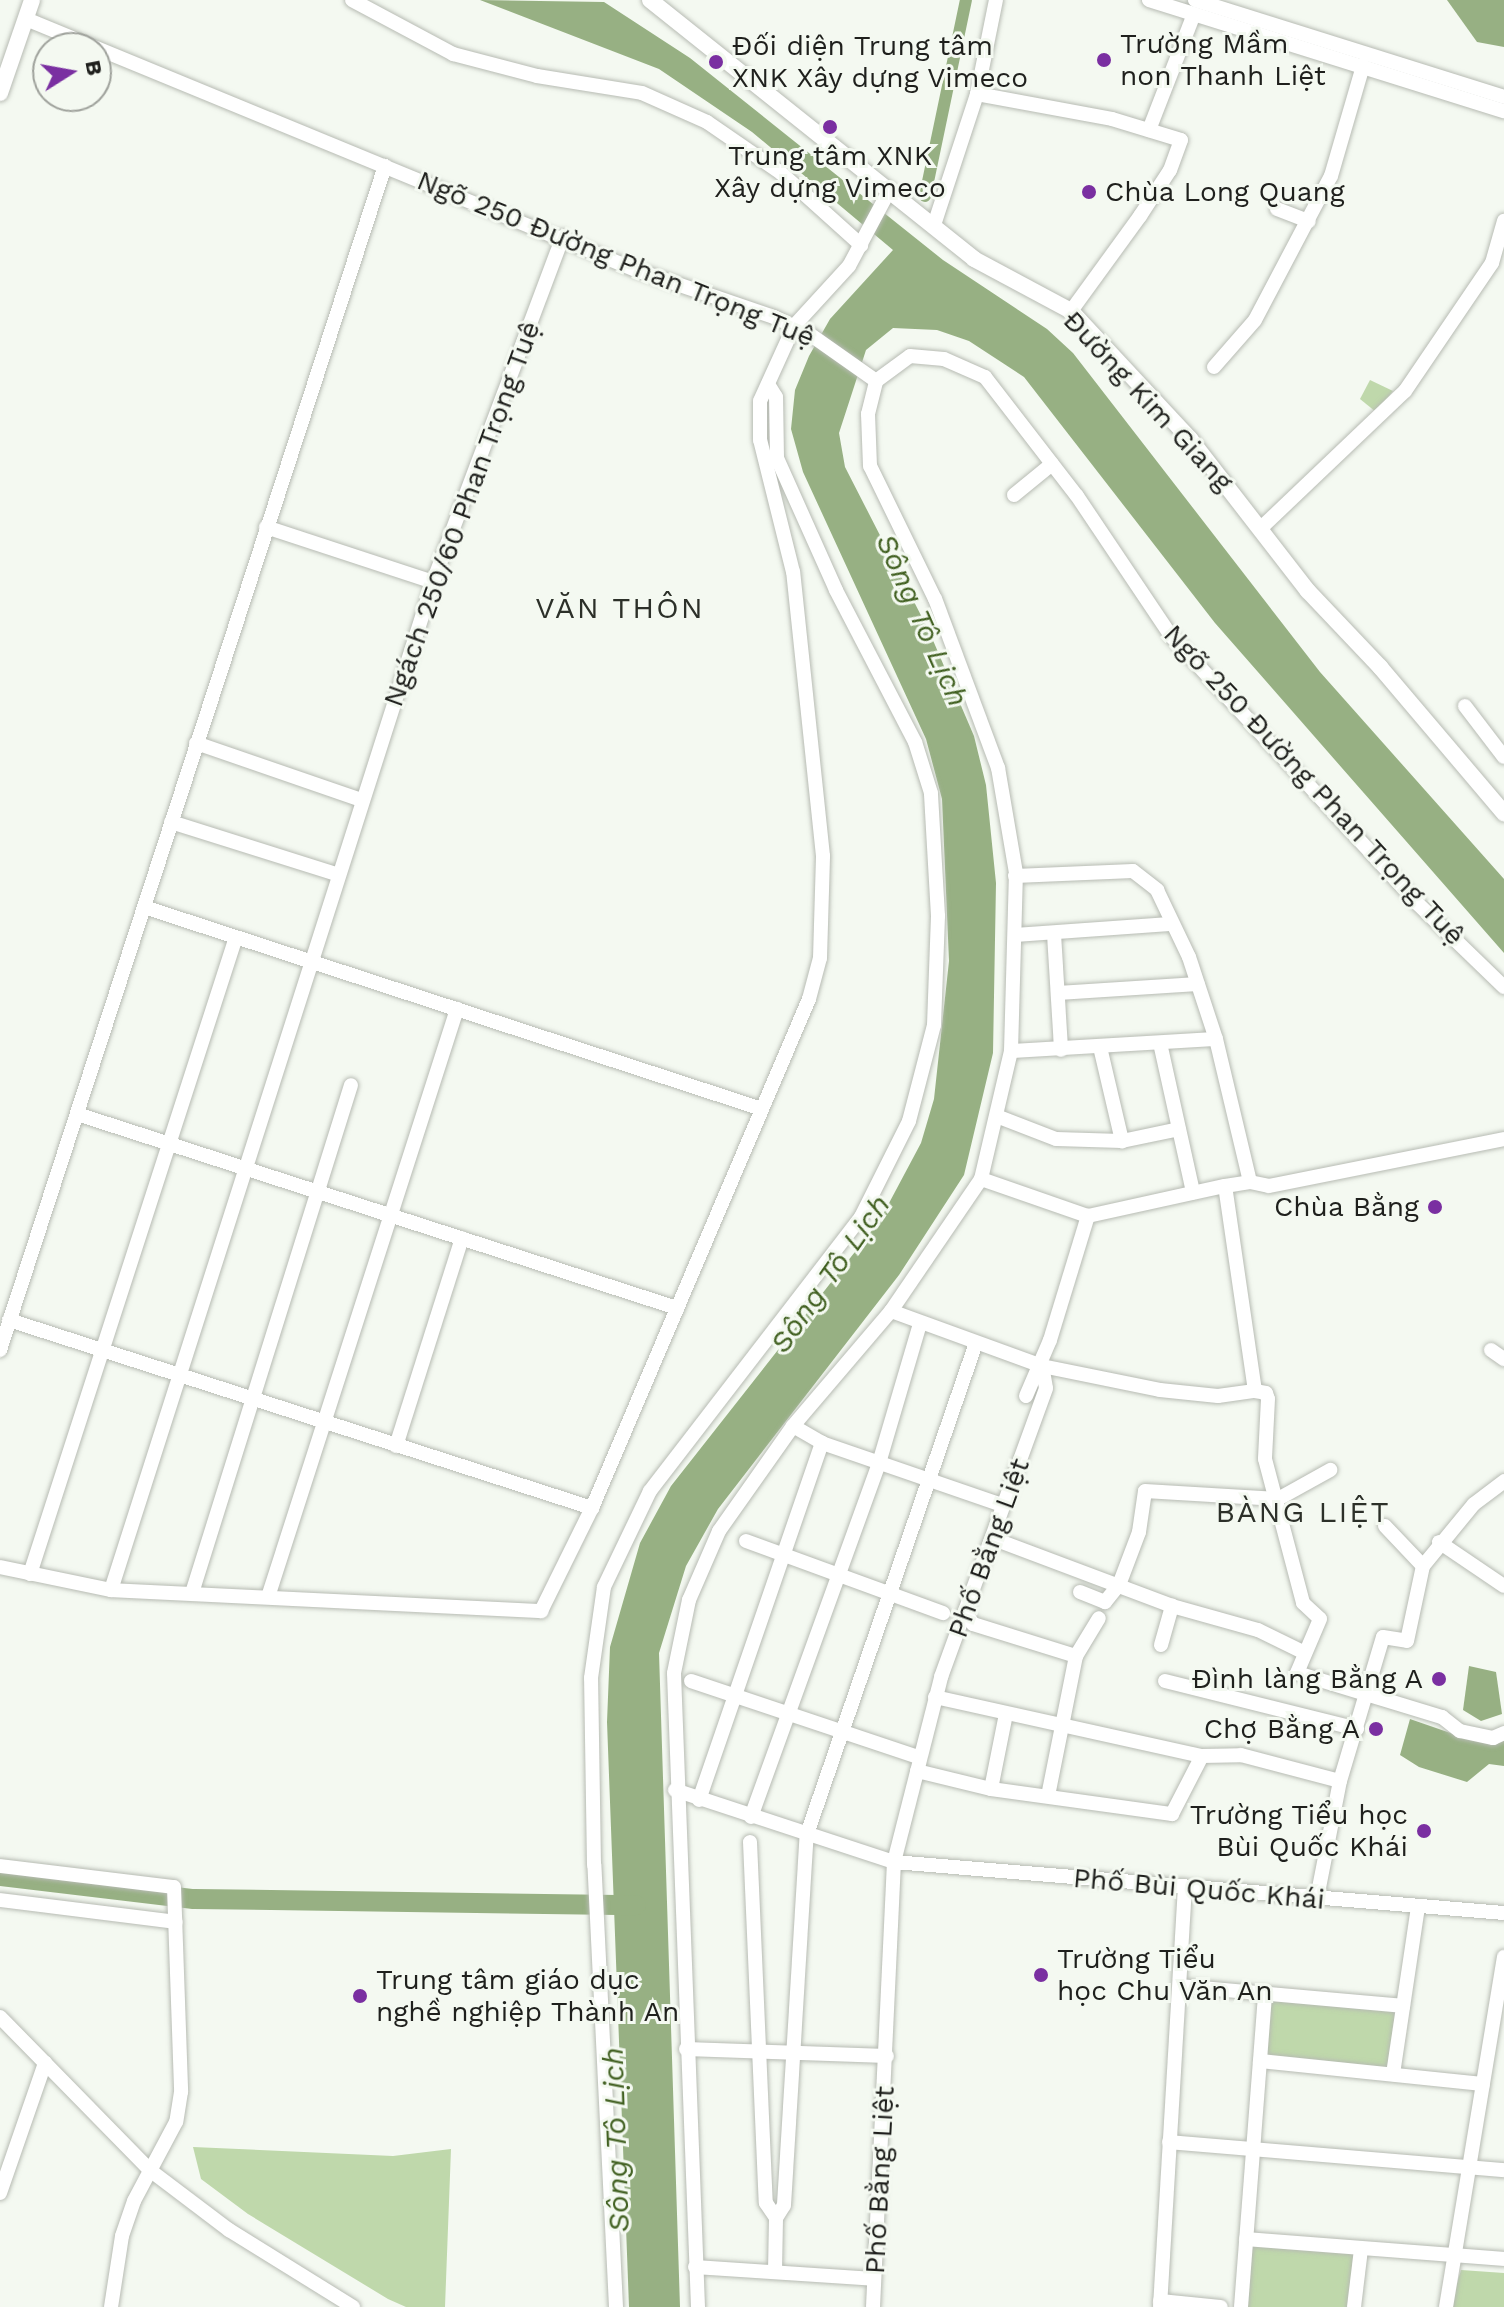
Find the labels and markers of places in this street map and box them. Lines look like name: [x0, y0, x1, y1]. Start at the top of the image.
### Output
place label: Trường Mầm non Thanh Liệt: [1120, 27, 1326, 93]
place label: Đối diện Trung tâm XNK Xây dựng Vimeco: [732, 29, 1030, 95]
marker: Trường Mầm non Thanh Liệt: [1095, 51, 1113, 69]
marker: Đối diện Trung tâm XNK Xây dựng Vimeco: [707, 53, 725, 71]
marker: Trung tâm XNK Xây dựng Vimeco: [821, 118, 839, 136]
place label: Trung tâm XNK Xây dựng Vimeco: [713, 139, 947, 205]
place label: Chùa Long Quang: [1105, 175, 1345, 209]
marker: Chùa Long Quang: [1080, 183, 1098, 201]
place label: Chùa Bằng: [1273, 1190, 1419, 1224]
marker: Chùa Bằng: [1426, 1198, 1444, 1216]
place label: Đình làng Bằng A: [1190, 1662, 1423, 1696]
marker: Đình làng Bằng A: [1430, 1670, 1448, 1688]
place label: Chợ Bằng A: [1203, 1712, 1360, 1746]
marker: Chợ Bằng A: [1367, 1720, 1385, 1738]
place label: Trường Tiểu học Bùi Quốc Khái: [1189, 1798, 1408, 1864]
marker: Trường Tiểu học Bùi Quốc Khái: [1415, 1822, 1433, 1840]
place label: Trường Tiểu học Chu Văn An: [1057, 1942, 1275, 2008]
place label: Trung tâm giáo dục nghề nghiệp Thành An: [376, 1963, 681, 2029]
marker: Trường Tiểu học Chu Văn An: [1032, 1966, 1050, 1984]
marker: Trung tâm giáo dục nghề nghiệp Thành An: [351, 1987, 369, 2005]

